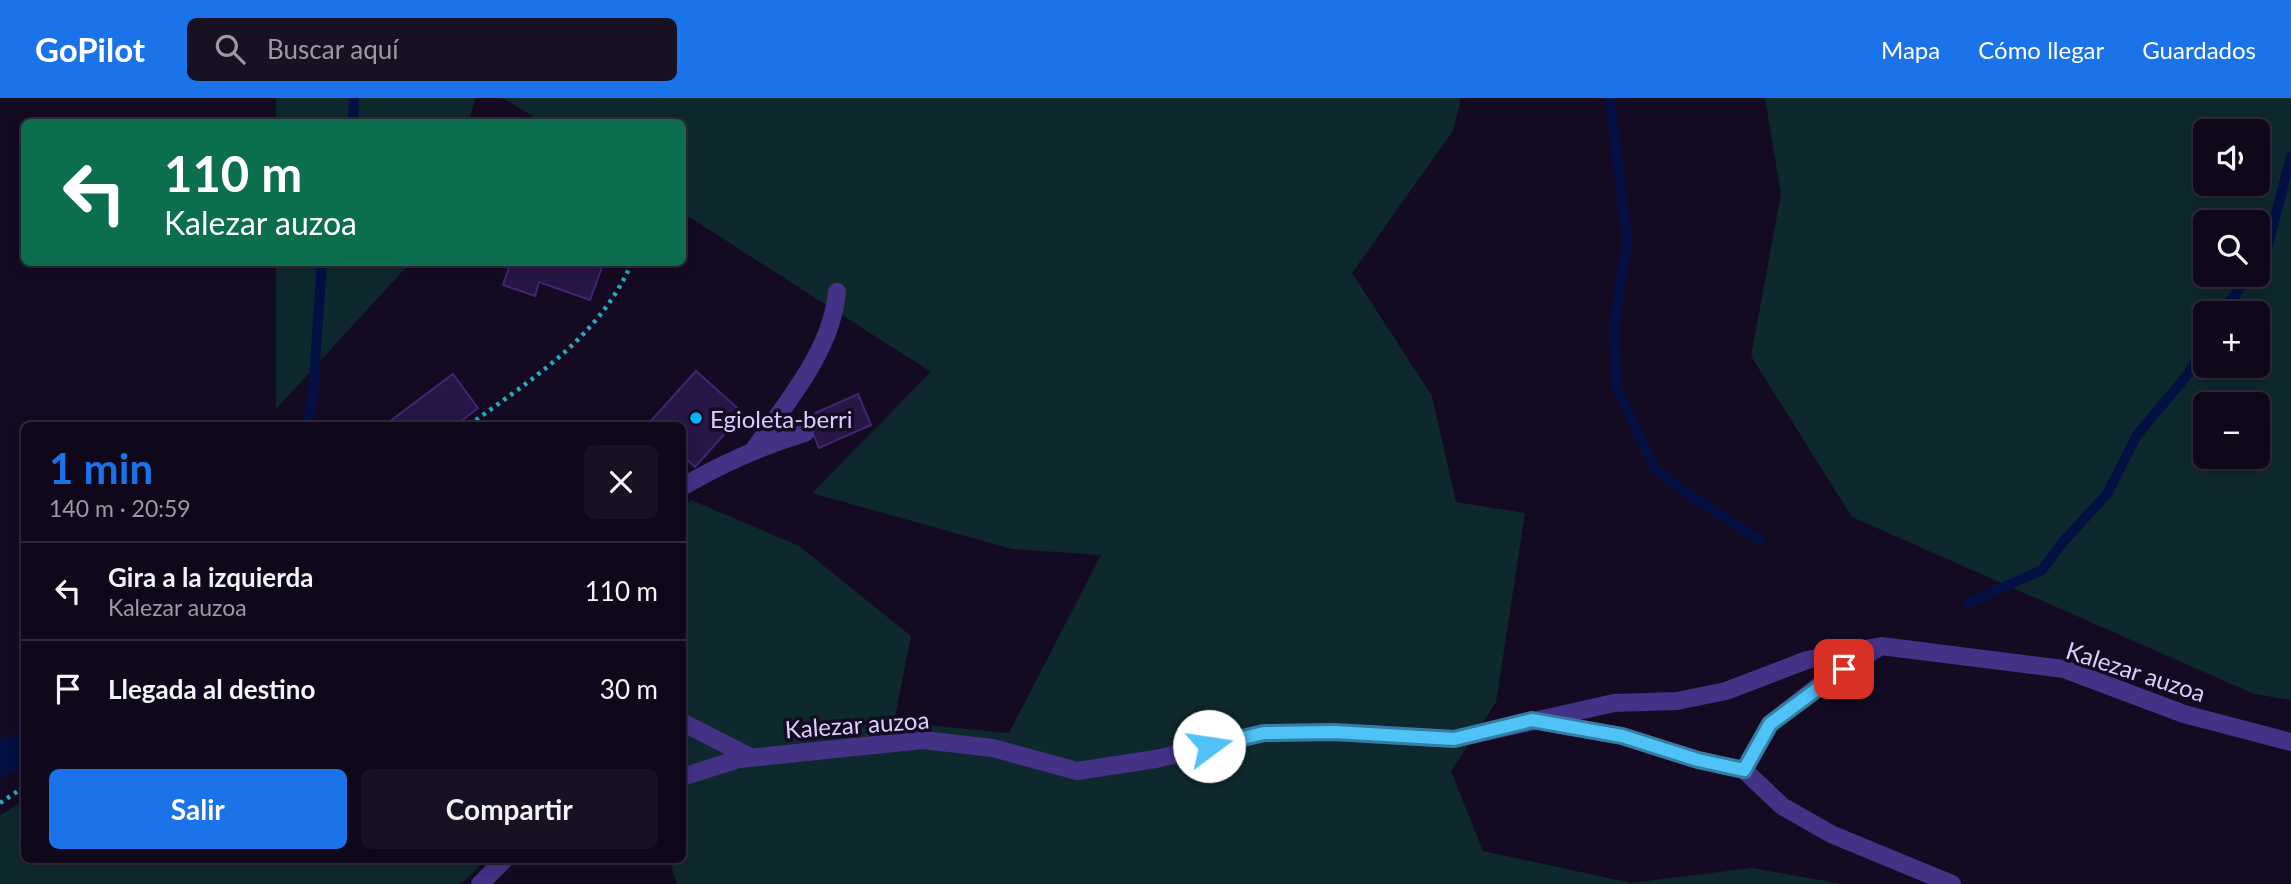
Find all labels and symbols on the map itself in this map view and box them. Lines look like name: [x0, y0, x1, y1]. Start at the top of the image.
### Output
place label: Egioleta-berri: [710, 404, 852, 433]
marker: Egioleta-berri: [688, 410, 704, 426]
street label: Kalezar auzoa: [2063, 635, 2209, 707]
pin: [1814, 639, 1874, 699]
street label: Kalezar auzoa: [784, 704, 930, 744]
position arrow: [1172, 709, 1246, 783]

